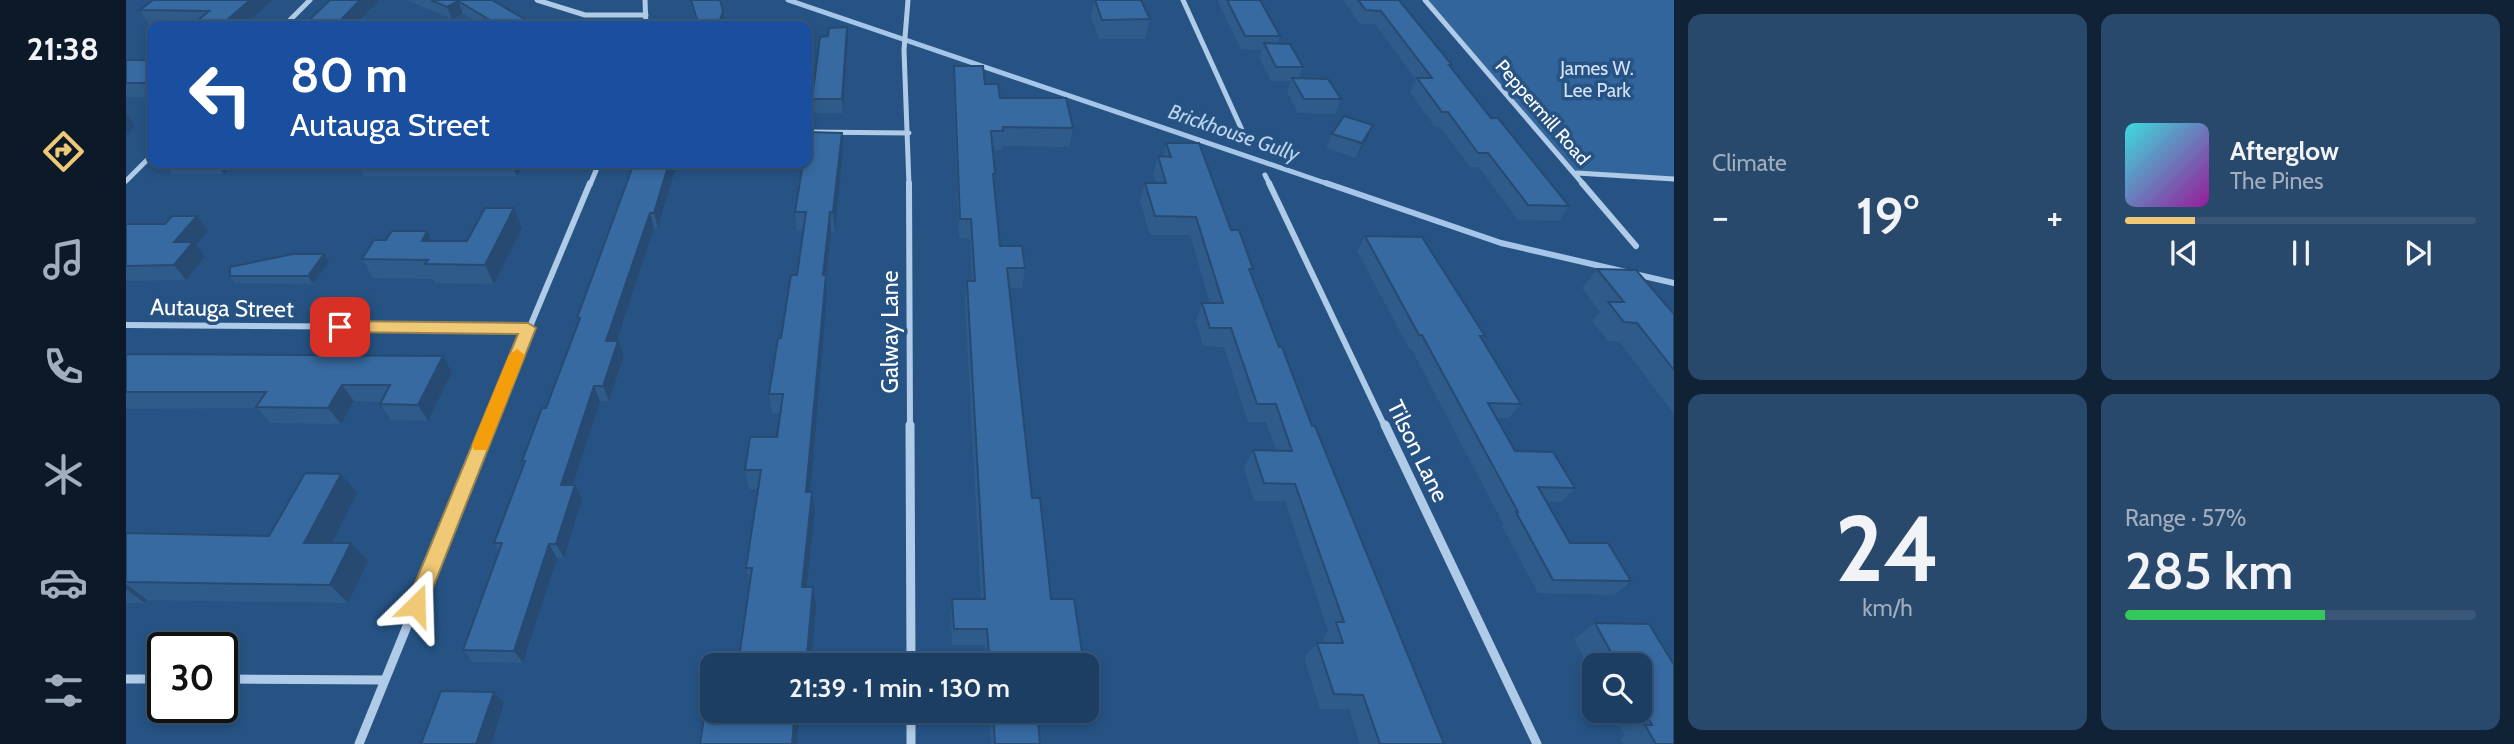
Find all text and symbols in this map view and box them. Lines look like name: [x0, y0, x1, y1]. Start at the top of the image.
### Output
text: 21:38: [27, 29, 99, 68]
text: 80 m: [290, 45, 408, 104]
icon: left: [175, 49, 266, 140]
street label: Peppermill Road: [1491, 55, 1595, 170]
park label: James W. Lee Park: [1559, 57, 1634, 102]
water label: Brickhouse Gully: [1165, 98, 1304, 167]
text: Autauga Street: [290, 105, 490, 144]
icon: directions: [39, 127, 88, 176]
text: Afterglow: [2230, 135, 2339, 167]
text: Climate: [1712, 149, 1787, 177]
text: The Pines: [2230, 167, 2324, 195]
text: 19°: [1856, 184, 1919, 247]
text: −: [1712, 193, 1729, 240]
text: +: [2046, 193, 2063, 240]
icon: previous: [2165, 234, 2203, 272]
icon: pause: [2282, 234, 2320, 272]
icon: next: [2399, 234, 2437, 272]
icon: music: [39, 235, 88, 284]
street label: Galway Lane: [876, 270, 904, 393]
street label: Autauga Street: [150, 293, 294, 323]
pin: [310, 297, 370, 357]
icon: arrive: [321, 308, 359, 346]
icon: phone: [39, 342, 88, 391]
street label: Tilson Lane: [1381, 396, 1455, 507]
icon: climate: [39, 450, 88, 499]
text: 24: [1835, 493, 1940, 604]
text: Range · 57%: [2125, 504, 2246, 532]
text: 285 km: [2125, 539, 2293, 602]
icon: car: [39, 558, 88, 607]
position arrow: [379, 568, 453, 642]
text: km/h: [1862, 594, 1913, 622]
speed limit sign: 30: [147, 632, 238, 723]
map controls: [1582, 653, 1652, 723]
button: search: [1582, 653, 1652, 723]
icon: filters: [39, 666, 88, 715]
text: 21:39 · 1 min · 130 m: [789, 672, 1010, 704]

